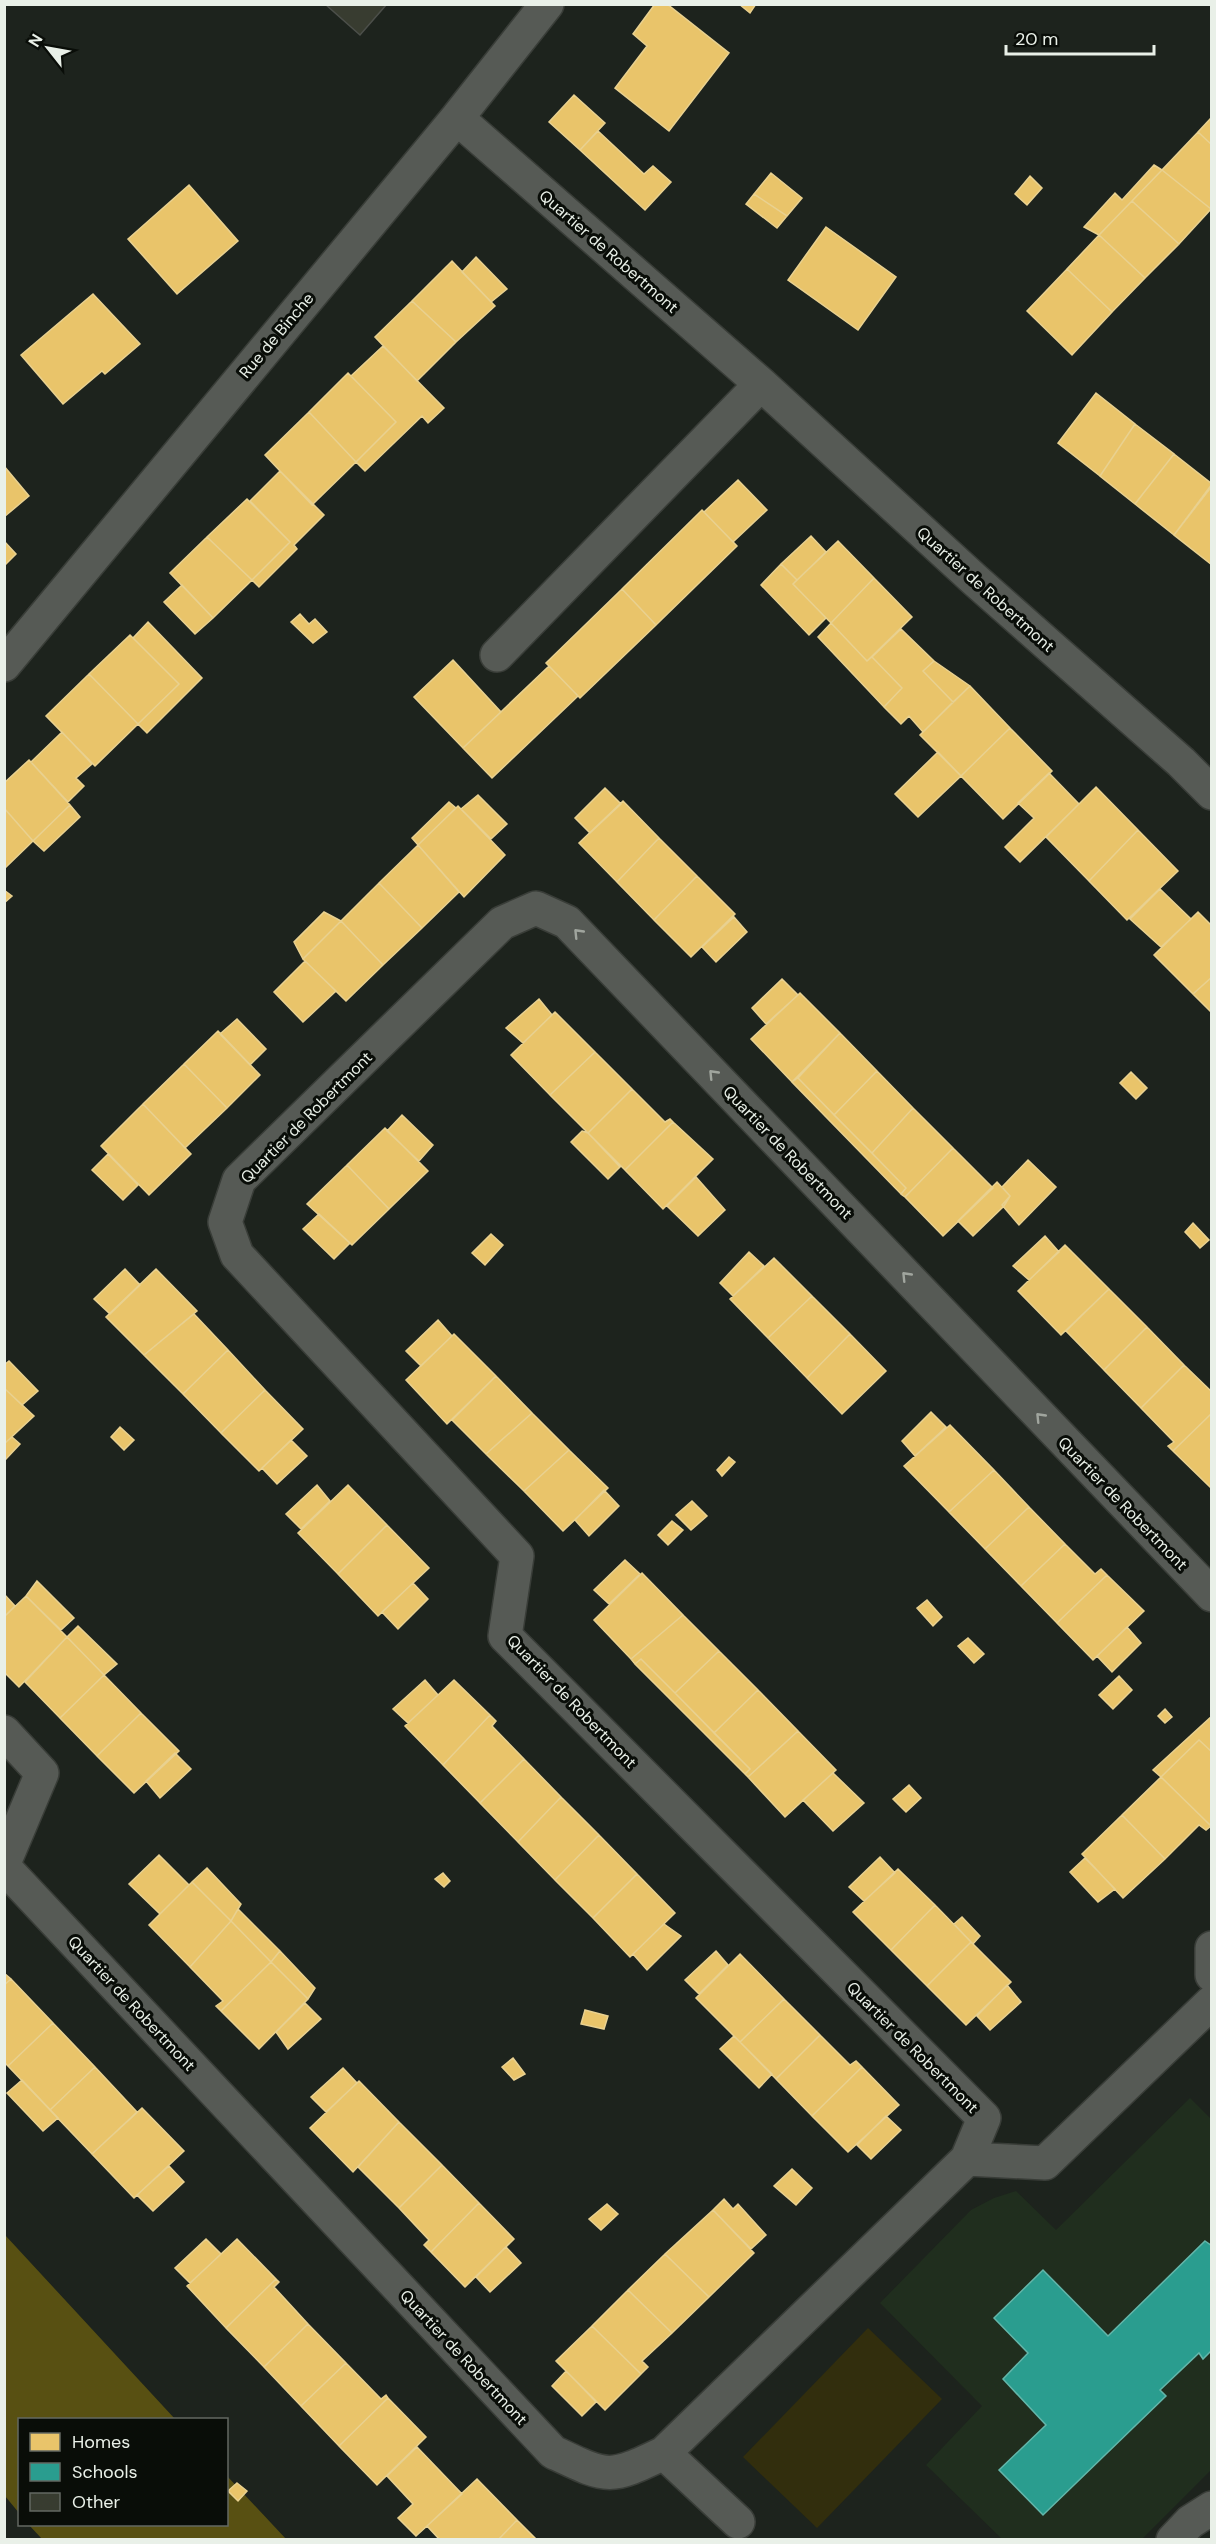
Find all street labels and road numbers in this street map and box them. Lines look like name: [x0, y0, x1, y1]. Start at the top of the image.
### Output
street label: Quartier de Robertmont: [535, 185, 683, 318]
street label: Rue de Binche: [234, 288, 318, 382]
street label: Quartier de Robertmont: [913, 522, 1059, 657]
street label: Quartier de Robertmont: [236, 1047, 377, 1188]
street label: Quartier de Robertmont: [718, 1081, 857, 1224]
street label: Quartier de Robertmont: [1053, 1432, 1192, 1575]
street label: Quartier de Robertmont: [502, 1630, 641, 1773]
street label: Quartier de Robertmont: [63, 1931, 200, 2076]
street label: Quartier de Robertmont: [842, 1977, 983, 2118]
street label: Quartier de Robertmont: [395, 2285, 532, 2430]

